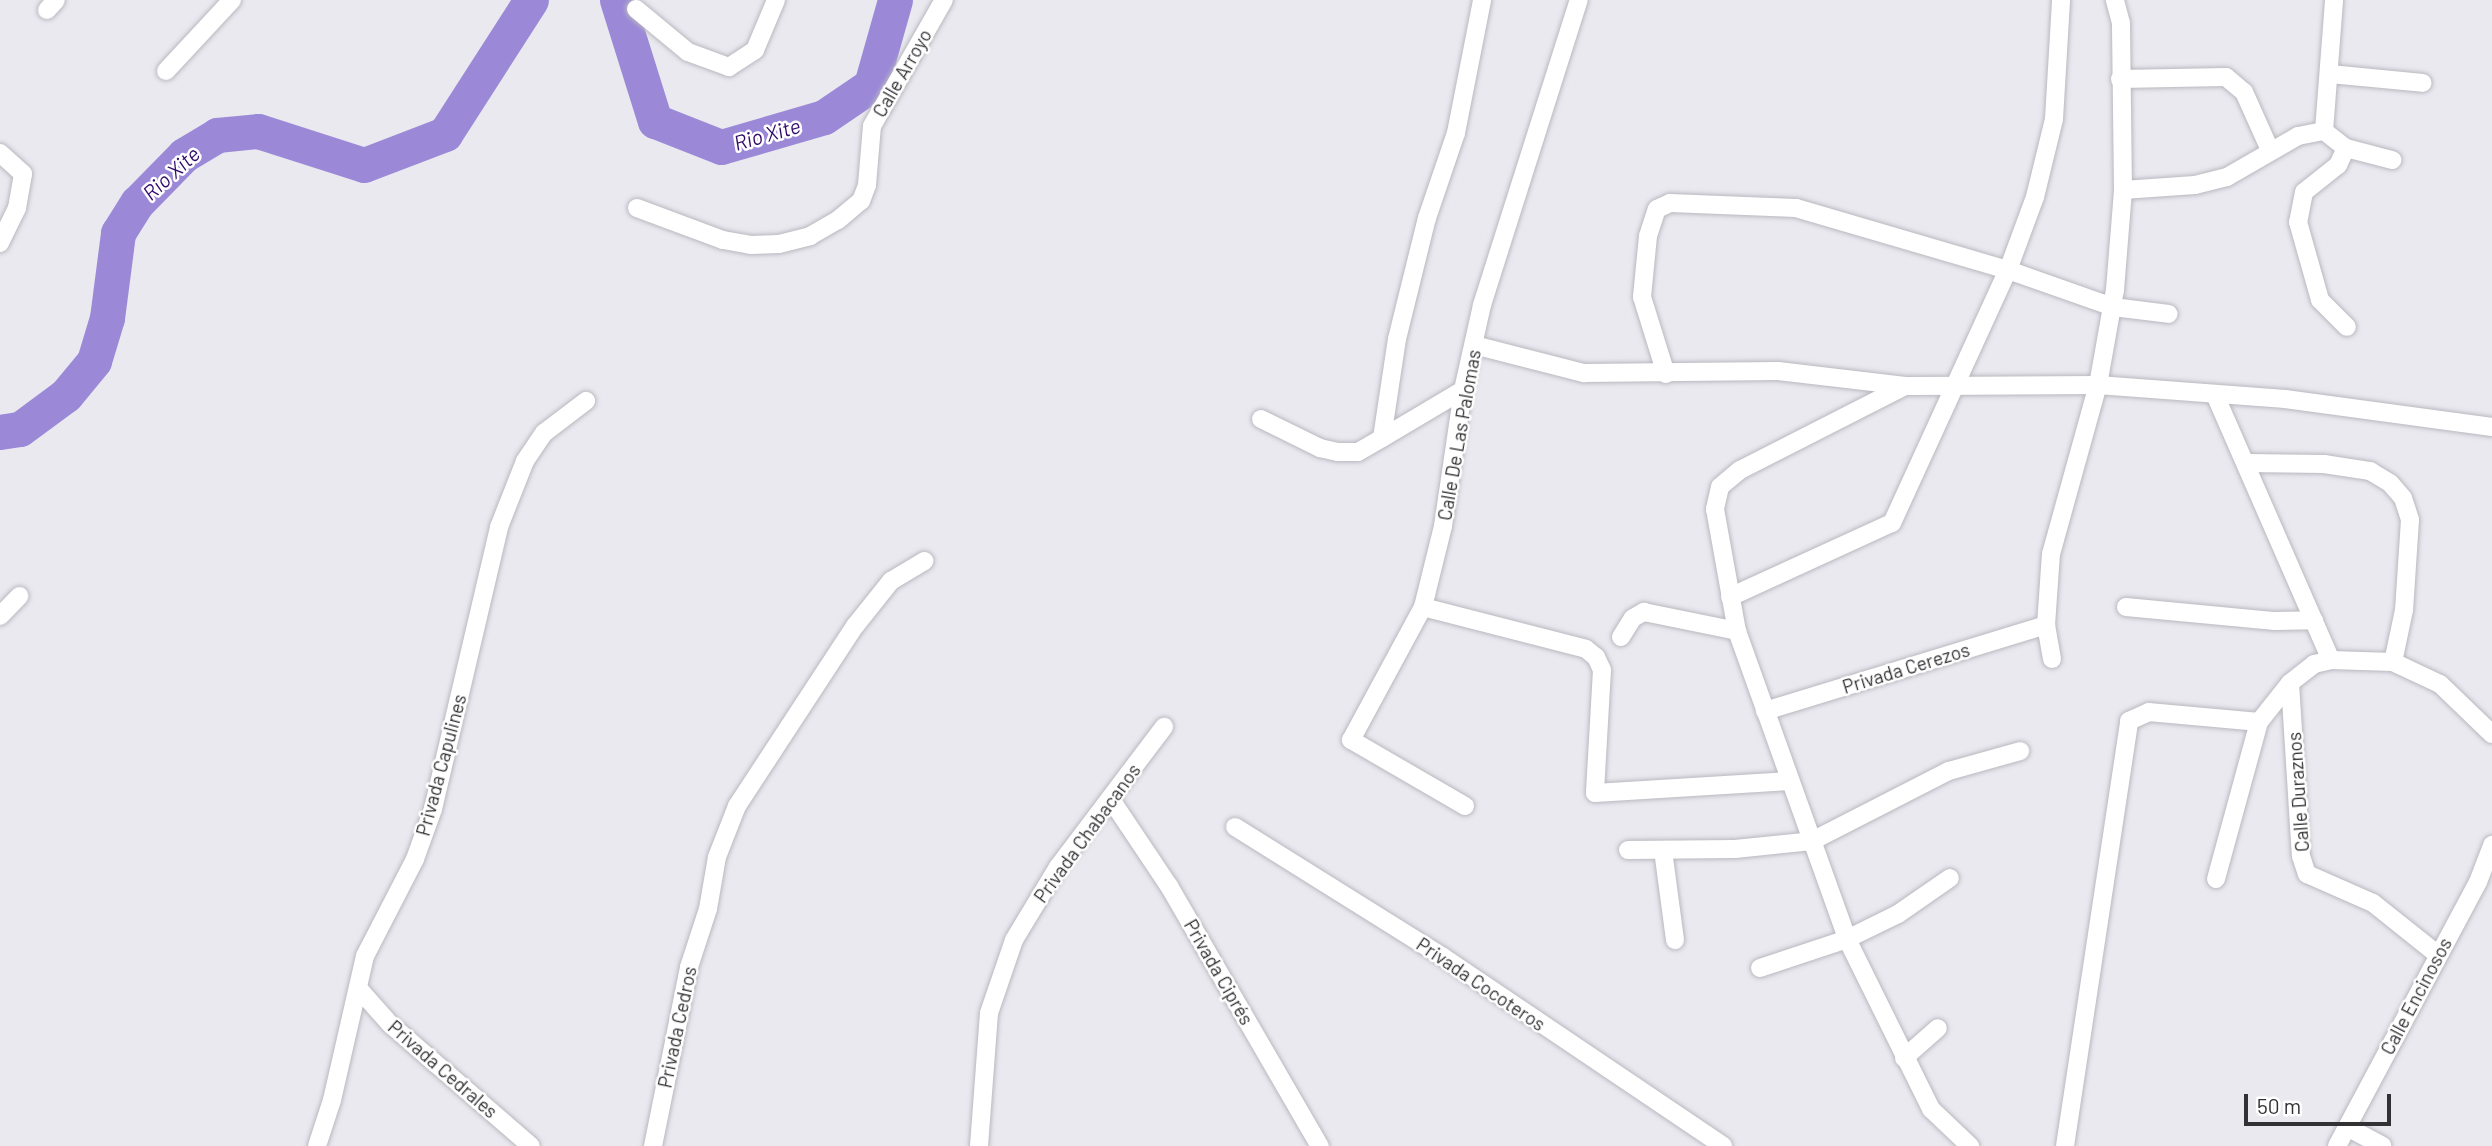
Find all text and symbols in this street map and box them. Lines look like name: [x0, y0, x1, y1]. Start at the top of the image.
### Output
street label: Calle Arroyo: [868, 25, 936, 121]
water label: Rio Xite: [731, 113, 803, 155]
water label: Rio Xite: [137, 141, 205, 205]
street label: Calle De Las Palomas: [1433, 348, 1485, 522]
street label: Privada Cerezos: [1840, 638, 1972, 698]
street label: Privada Capulines: [411, 692, 471, 838]
street label: Calle Duraznos: [2282, 731, 2314, 853]
street label: Privada Chabacanos: [1029, 759, 1145, 907]
street label: Privada Ciprés: [1180, 915, 1258, 1029]
street label: Privada Cocoteros: [1412, 932, 1550, 1036]
street label: Calle Encinosos: [2376, 934, 2456, 1058]
street label: Privada Cedros: [653, 964, 701, 1090]
street label: Privada Cedrales: [384, 1015, 502, 1123]
scale bar: [2247, 1080, 2394, 1124]
text: 50 m: [2257, 1093, 2301, 1118]

